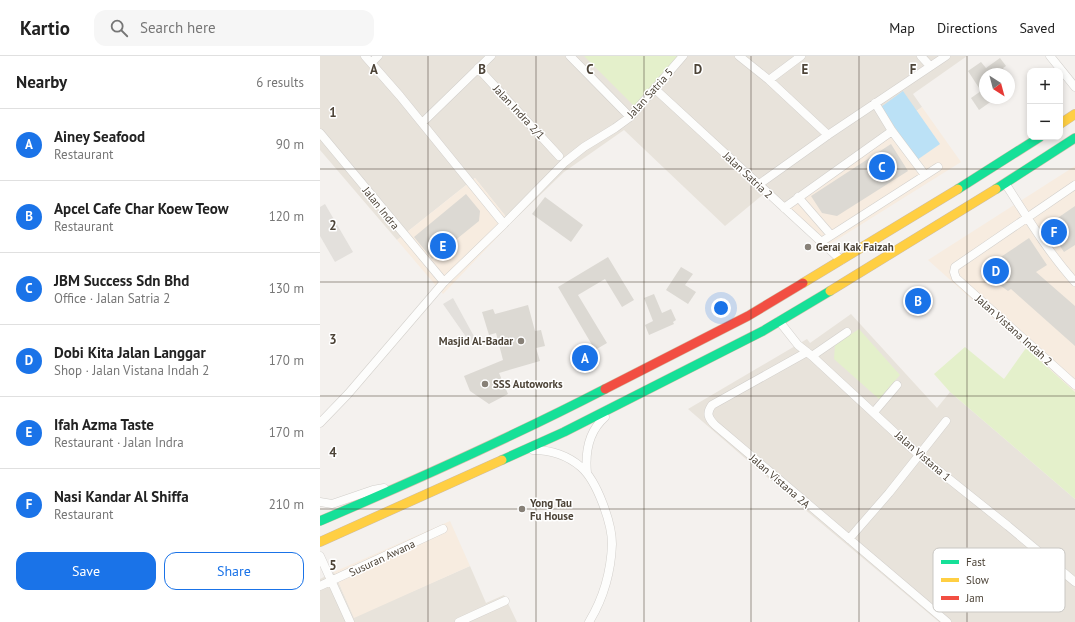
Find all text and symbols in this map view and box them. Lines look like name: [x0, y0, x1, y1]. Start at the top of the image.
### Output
search box: [94, 10, 374, 46]
text: Kartio: [20, 16, 70, 40]
icon: search: [108, 17, 130, 39]
text: Search here: [140, 18, 216, 37]
text: Map: [889, 19, 915, 37]
text: Directions: [937, 19, 997, 37]
text: Saved: [1019, 19, 1055, 37]
text: A: [370, 61, 378, 78]
text: B: [478, 61, 486, 78]
text: C: [586, 61, 594, 78]
text: D: [694, 61, 702, 78]
text: E: [802, 61, 809, 78]
text: F: [910, 61, 917, 78]
street label: Jalan Satria 5: [623, 65, 676, 122]
north arrow: [979, 68, 1015, 104]
map controls: [1027, 68, 1063, 140]
button: +: [1027, 68, 1063, 104]
text: Nearby: [16, 71, 67, 93]
text: 6 results: [256, 74, 304, 91]
street label: Jalan Indra 2/1: [490, 81, 548, 142]
text: 1: [329, 104, 337, 121]
button: −: [1027, 104, 1063, 140]
text: Ainey Seafood: [54, 127, 145, 146]
text: A: [25, 136, 33, 153]
text: 90 m: [276, 136, 304, 153]
text: Restaurant: [54, 146, 113, 163]
street label: Jalan Satria 2: [720, 148, 776, 201]
pin: C: [869, 152, 895, 182]
street label: Jalan Indra: [359, 183, 402, 232]
text: Apcel Cafe Char Koew Teow: [54, 199, 229, 218]
text: B: [25, 208, 33, 225]
text: 120 m: [269, 208, 304, 225]
text: 2: [329, 217, 337, 234]
pin: F: [1041, 217, 1067, 247]
text: Restaurant: [54, 218, 113, 235]
pin: E: [430, 231, 456, 261]
place label: Gerai Kak Faizah: [816, 240, 894, 254]
marker: Gerai Kak Faizah: [803, 242, 813, 252]
pin: D: [983, 256, 1009, 286]
text: JBM Success Sdn Bhd: [54, 271, 189, 290]
text: C: [25, 280, 33, 297]
text: 130 m: [269, 280, 304, 297]
pin: B: [905, 286, 931, 316]
text: Office · Jalan Satria 2: [54, 290, 170, 307]
street label: Jalan Vistana Indah 2: [972, 291, 1055, 368]
your location: [711, 298, 731, 318]
text: 3: [329, 331, 337, 348]
place label: Masjid Al-Badar: [439, 334, 513, 348]
marker: Masjid Al-Badar: [516, 336, 526, 346]
text: Dobi Kita Jalan Langgar: [54, 343, 206, 362]
pin: A: [572, 343, 598, 373]
text: D: [25, 352, 33, 369]
text: 170 m: [269, 352, 304, 369]
text: Shop · Jalan Vistana Indah 2: [54, 362, 209, 379]
place label: SSS Autoworks: [493, 377, 563, 391]
marker: SSS Autoworks: [480, 379, 490, 389]
text: Ifah Azma Taste: [54, 415, 154, 434]
text: E: [26, 424, 32, 441]
text: 170 m: [269, 424, 304, 441]
street label: Jalan Vistana 1: [891, 427, 954, 484]
text: Restaurant · Jalan Indra: [54, 434, 184, 451]
text: 4: [329, 444, 337, 461]
street label: Jalan Vistana 2A: [746, 450, 814, 512]
text: Nasi Kandar Al Shiffa: [54, 487, 189, 506]
text: F: [26, 496, 32, 513]
text: 210 m: [269, 496, 304, 513]
place label: Yong Tau Fu House: [529, 496, 574, 523]
marker: Yong Tau Fu House: [517, 504, 527, 514]
text: Restaurant: [54, 506, 113, 523]
street label: Susuran Awana: [347, 537, 417, 579]
legend: [933, 548, 1065, 612]
button: Save: [16, 552, 156, 590]
button: Share: [164, 552, 304, 590]
text: Fast: [966, 555, 986, 569]
text: 5: [329, 557, 337, 574]
text: Slow: [966, 573, 989, 587]
text: Jam: [965, 591, 984, 605]

